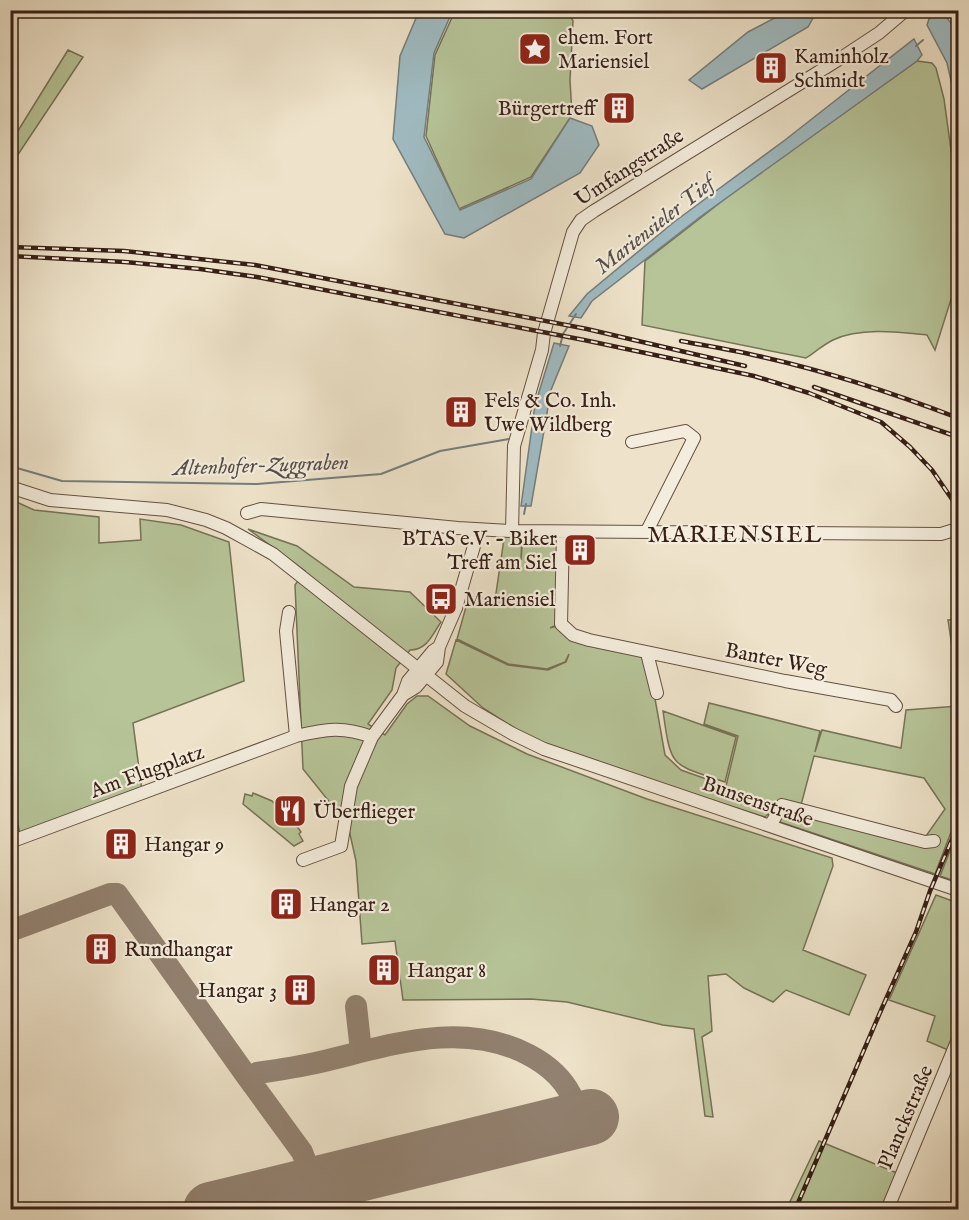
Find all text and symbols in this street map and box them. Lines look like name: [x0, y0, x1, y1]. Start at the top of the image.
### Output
place label: ehem. Fort Mariensiel: [558, 25, 653, 76]
place icon: ehem. Fort Mariensiel: [517, 31, 553, 67]
place label: Kaminholz Schmidt: [794, 44, 889, 95]
building icon: Kaminholz Schmidt: [753, 50, 789, 86]
building icon: Bürgertreff: [601, 90, 637, 126]
place label: Bürgertreff: [498, 96, 598, 123]
street label: Umfangstraße: [570, 123, 690, 214]
water label: Mariensieler Tief: [590, 167, 725, 281]
place label: Fels & Co. Inh. Uwe Wildberg: [484, 388, 616, 439]
building icon: Fels & Co. Inh. Uwe Wildberg: [443, 394, 479, 430]
water label: Altenhofer-Zuggraben: [170, 449, 350, 483]
district label: MARIENSIEL: [647, 520, 823, 551]
place label: BTAS e.V. - Biker Treff am Siel: [402, 526, 557, 577]
building icon: BTAS e.V. - Biker Treff am Siel: [562, 532, 598, 568]
bus stop icon: Mariensiel: [423, 581, 459, 617]
place label: Mariensiel: [464, 587, 555, 614]
street label: Banter Weg: [722, 637, 830, 684]
street label: Am Flugplatz: [86, 739, 208, 806]
street label: Bunsenstraße: [698, 771, 817, 834]
restaurant icon: Überflieger: [272, 793, 308, 829]
place label: Überflieger: [313, 799, 415, 826]
building icon: Hangar 9: [103, 826, 139, 862]
place label: Hangar 9: [144, 832, 224, 859]
building icon: Hangar 2: [268, 886, 304, 922]
place label: Hangar 2: [309, 892, 390, 919]
building icon: Rundhangar: [83, 931, 119, 967]
place label: Rundhangar: [124, 937, 233, 964]
building icon: Hangar 8: [366, 952, 402, 988]
place label: Hangar 8: [407, 958, 486, 985]
building icon: Hangar 3: [282, 972, 318, 1008]
place label: Hangar 3: [198, 978, 277, 1005]
street label: Planckstraße: [872, 1061, 940, 1174]

